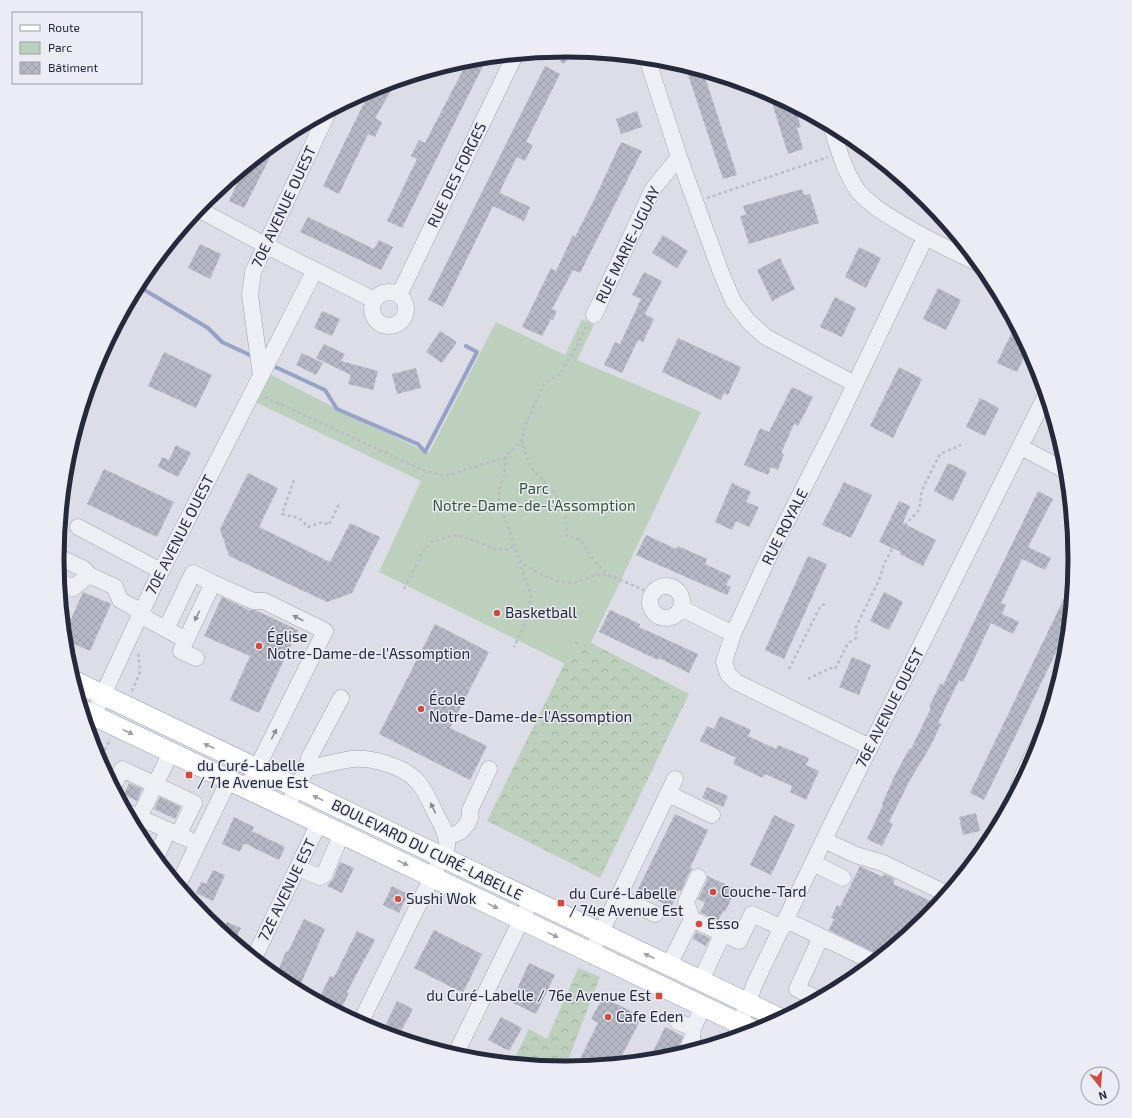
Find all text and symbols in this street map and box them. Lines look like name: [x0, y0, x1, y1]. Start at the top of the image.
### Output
legend: [12, 12, 142, 84]
text: Route: [48, 20, 80, 34]
text: Parc: [48, 40, 72, 54]
text: Bâtiment: [48, 60, 99, 74]
street label: RUE DES FORGES: [423, 119, 489, 230]
street label: 70E AVENUE OUEST: [247, 143, 319, 270]
street label: RUE MARIE-UGUAY: [591, 183, 663, 306]
street label: 70E AVENUE OUEST: [141, 471, 217, 598]
park label: Parc Notre-Dame-de-l'Assomption: [432, 479, 636, 514]
street label: RUE ROYALE: [757, 485, 811, 568]
place label: Basketball: [505, 603, 578, 621]
marker: Basketball: [492, 608, 502, 618]
one-way arrow: [194, 610, 200, 622]
one-way arrow: [293, 615, 304, 621]
place label: Église Notre-Dame-de-l'Assomption: [267, 627, 470, 662]
marker: Église Notre-Dame-de-l'Assomption: [254, 641, 264, 651]
street label: 76E AVENUE OUEST: [851, 644, 927, 770]
place label: École Notre-Dame-de-l'Assomption: [429, 690, 632, 725]
marker: École Notre-Dame-de-l'Assomption: [416, 704, 426, 714]
one-way arrow: [271, 728, 277, 740]
one-way arrow: [123, 729, 134, 735]
one-way arrow: [203, 743, 215, 749]
place label: du Curé-Labelle / 71e Avenue Est: [197, 756, 308, 791]
marker: du Curé-Labelle / 71e Avenue Est: [184, 770, 194, 780]
one-way arrow: [313, 795, 324, 801]
street label: BOULEVARD DU CURÉ-LABELLE: [329, 795, 526, 903]
one-way arrow: [430, 803, 436, 814]
street label: 72E AVENUE EST: [254, 835, 319, 944]
one-way arrow: [397, 860, 409, 866]
place label: Couche-Tard: [721, 882, 807, 900]
place label: du Curé-Labelle / 74e Avenue Est: [569, 884, 684, 919]
marker: Couche-Tard: [708, 887, 718, 897]
place label: Sushi Wok: [406, 889, 477, 907]
marker: Sushi Wok: [393, 894, 403, 904]
marker: du Curé-Labelle / 74e Avenue Est: [556, 898, 566, 908]
one-way arrow: [487, 903, 498, 909]
place label: Esso: [707, 914, 739, 932]
marker: Esso: [694, 919, 704, 929]
one-way arrow: [548, 932, 559, 938]
one-way arrow: [644, 953, 655, 959]
place label: du Curé-Labelle / 76e Avenue Est: [426, 986, 651, 1004]
marker: du Curé-Labelle / 76e Avenue Est: [654, 991, 664, 1001]
place label: Cafe Eden: [616, 1007, 684, 1025]
marker: Cafe Eden: [603, 1012, 613, 1022]
north arrow: [1080, 1066, 1120, 1106]
text: N: [1097, 1089, 1109, 1103]

